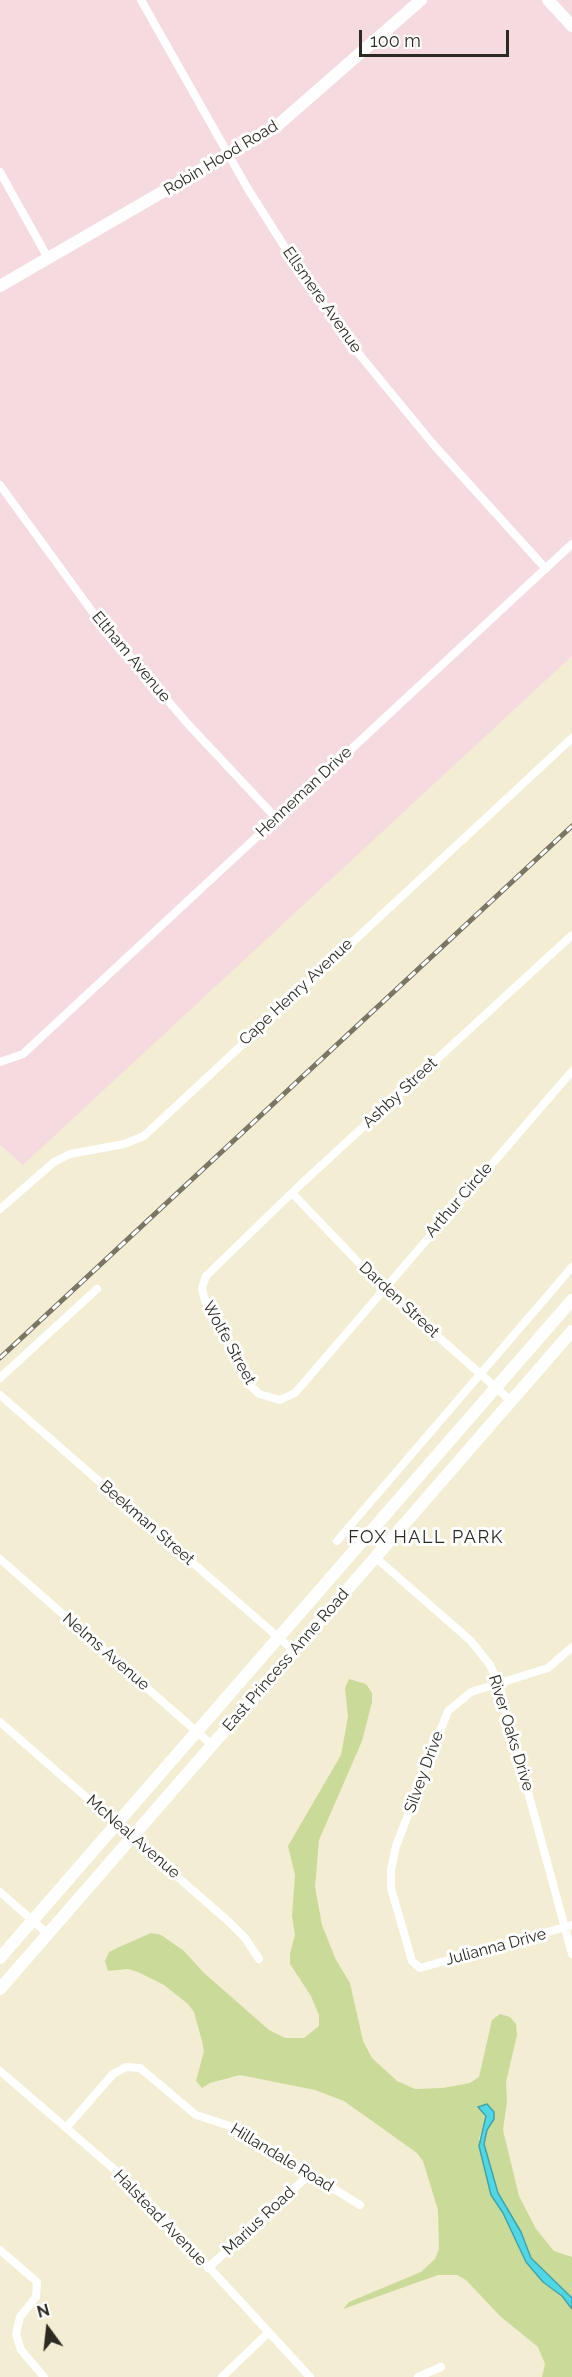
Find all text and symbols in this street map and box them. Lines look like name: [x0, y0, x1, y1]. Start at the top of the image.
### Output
scale bar: [362, 18, 512, 56]
text: 100 m: [370, 30, 421, 51]
street label: Robin Hood Road: [161, 116, 281, 200]
street label: Ellsmere Avenue: [278, 243, 366, 357]
street label: Eltham Avenue: [88, 608, 174, 706]
street label: Henneman Drive: [252, 743, 356, 841]
street label: Cape Henry Avenue: [235, 935, 357, 1049]
street label: Ashby Street: [359, 1054, 441, 1132]
street label: Arthur Circle: [421, 1159, 497, 1241]
street label: Darden Street: [355, 1258, 443, 1342]
street label: Wolfe Street: [198, 1298, 260, 1388]
street label: Beekman Street: [96, 1477, 198, 1569]
district label: FOX HALL PARK: [348, 1527, 504, 1549]
street label: East Princess Anne Road: [219, 1585, 353, 1735]
street label: Nelms Avenue: [59, 1609, 153, 1695]
street label: River Oaks Drive: [484, 1673, 538, 1793]
street label: Silvey Drive: [400, 1728, 448, 1816]
street label: McNeal Avenue: [82, 1791, 184, 1883]
street label: Julianna Drive: [444, 1924, 548, 1970]
street label: Hillandale Road: [227, 2120, 337, 2196]
street label: Halstead Avenue: [109, 2166, 211, 2270]
street label: Marius Road: [219, 2183, 299, 2259]
north arrow: [18, 2299, 78, 2359]
text: N: [35, 2300, 52, 2322]

